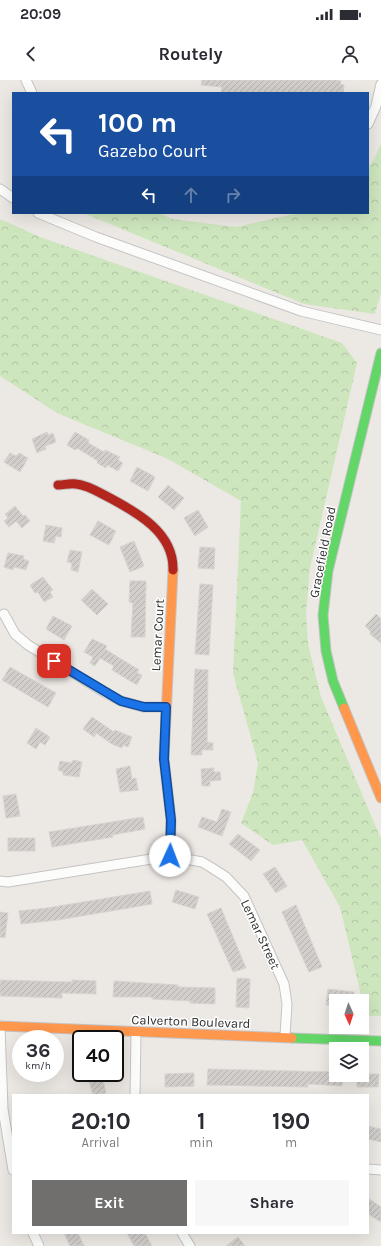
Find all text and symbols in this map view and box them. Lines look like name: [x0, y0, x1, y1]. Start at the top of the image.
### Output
text: 20:09: [20, 5, 61, 23]
icon: back: [20, 43, 42, 65]
text: Routely: [158, 43, 223, 65]
icon: person: [339, 43, 361, 65]
text: 100 m: [98, 106, 177, 139]
icon: left: [32, 108, 84, 160]
text: Gazebo Court: [98, 140, 207, 162]
icon: left: [138, 184, 160, 206]
icon: ahead: [180, 184, 202, 206]
icon: right: [222, 184, 244, 206]
street label: Gracefield Road: [306, 505, 339, 599]
street label: Lemar Court: [148, 598, 167, 672]
pin: [37, 644, 71, 678]
icon: arrive: [43, 650, 65, 672]
position arrow: [149, 835, 191, 877]
street label: Lemar Street: [238, 897, 283, 972]
north arrow: [329, 994, 369, 1034]
map controls: [329, 994, 369, 1082]
street label: Calverton Boulevard: [131, 1012, 251, 1031]
speed limit sign: 40: [72, 1030, 124, 1082]
text: 36: [26, 1039, 50, 1062]
button: layers: [329, 1042, 369, 1082]
text: km/h: [25, 1060, 51, 1072]
text: 20:10: [71, 1107, 131, 1135]
text: 1: [197, 1107, 206, 1135]
text: 190: [272, 1107, 310, 1135]
text: Arrival: [82, 1135, 120, 1150]
text: min: [189, 1135, 213, 1150]
text: m: [285, 1135, 297, 1150]
button: Exit: [32, 1180, 187, 1226]
button: Share: [195, 1180, 349, 1226]

